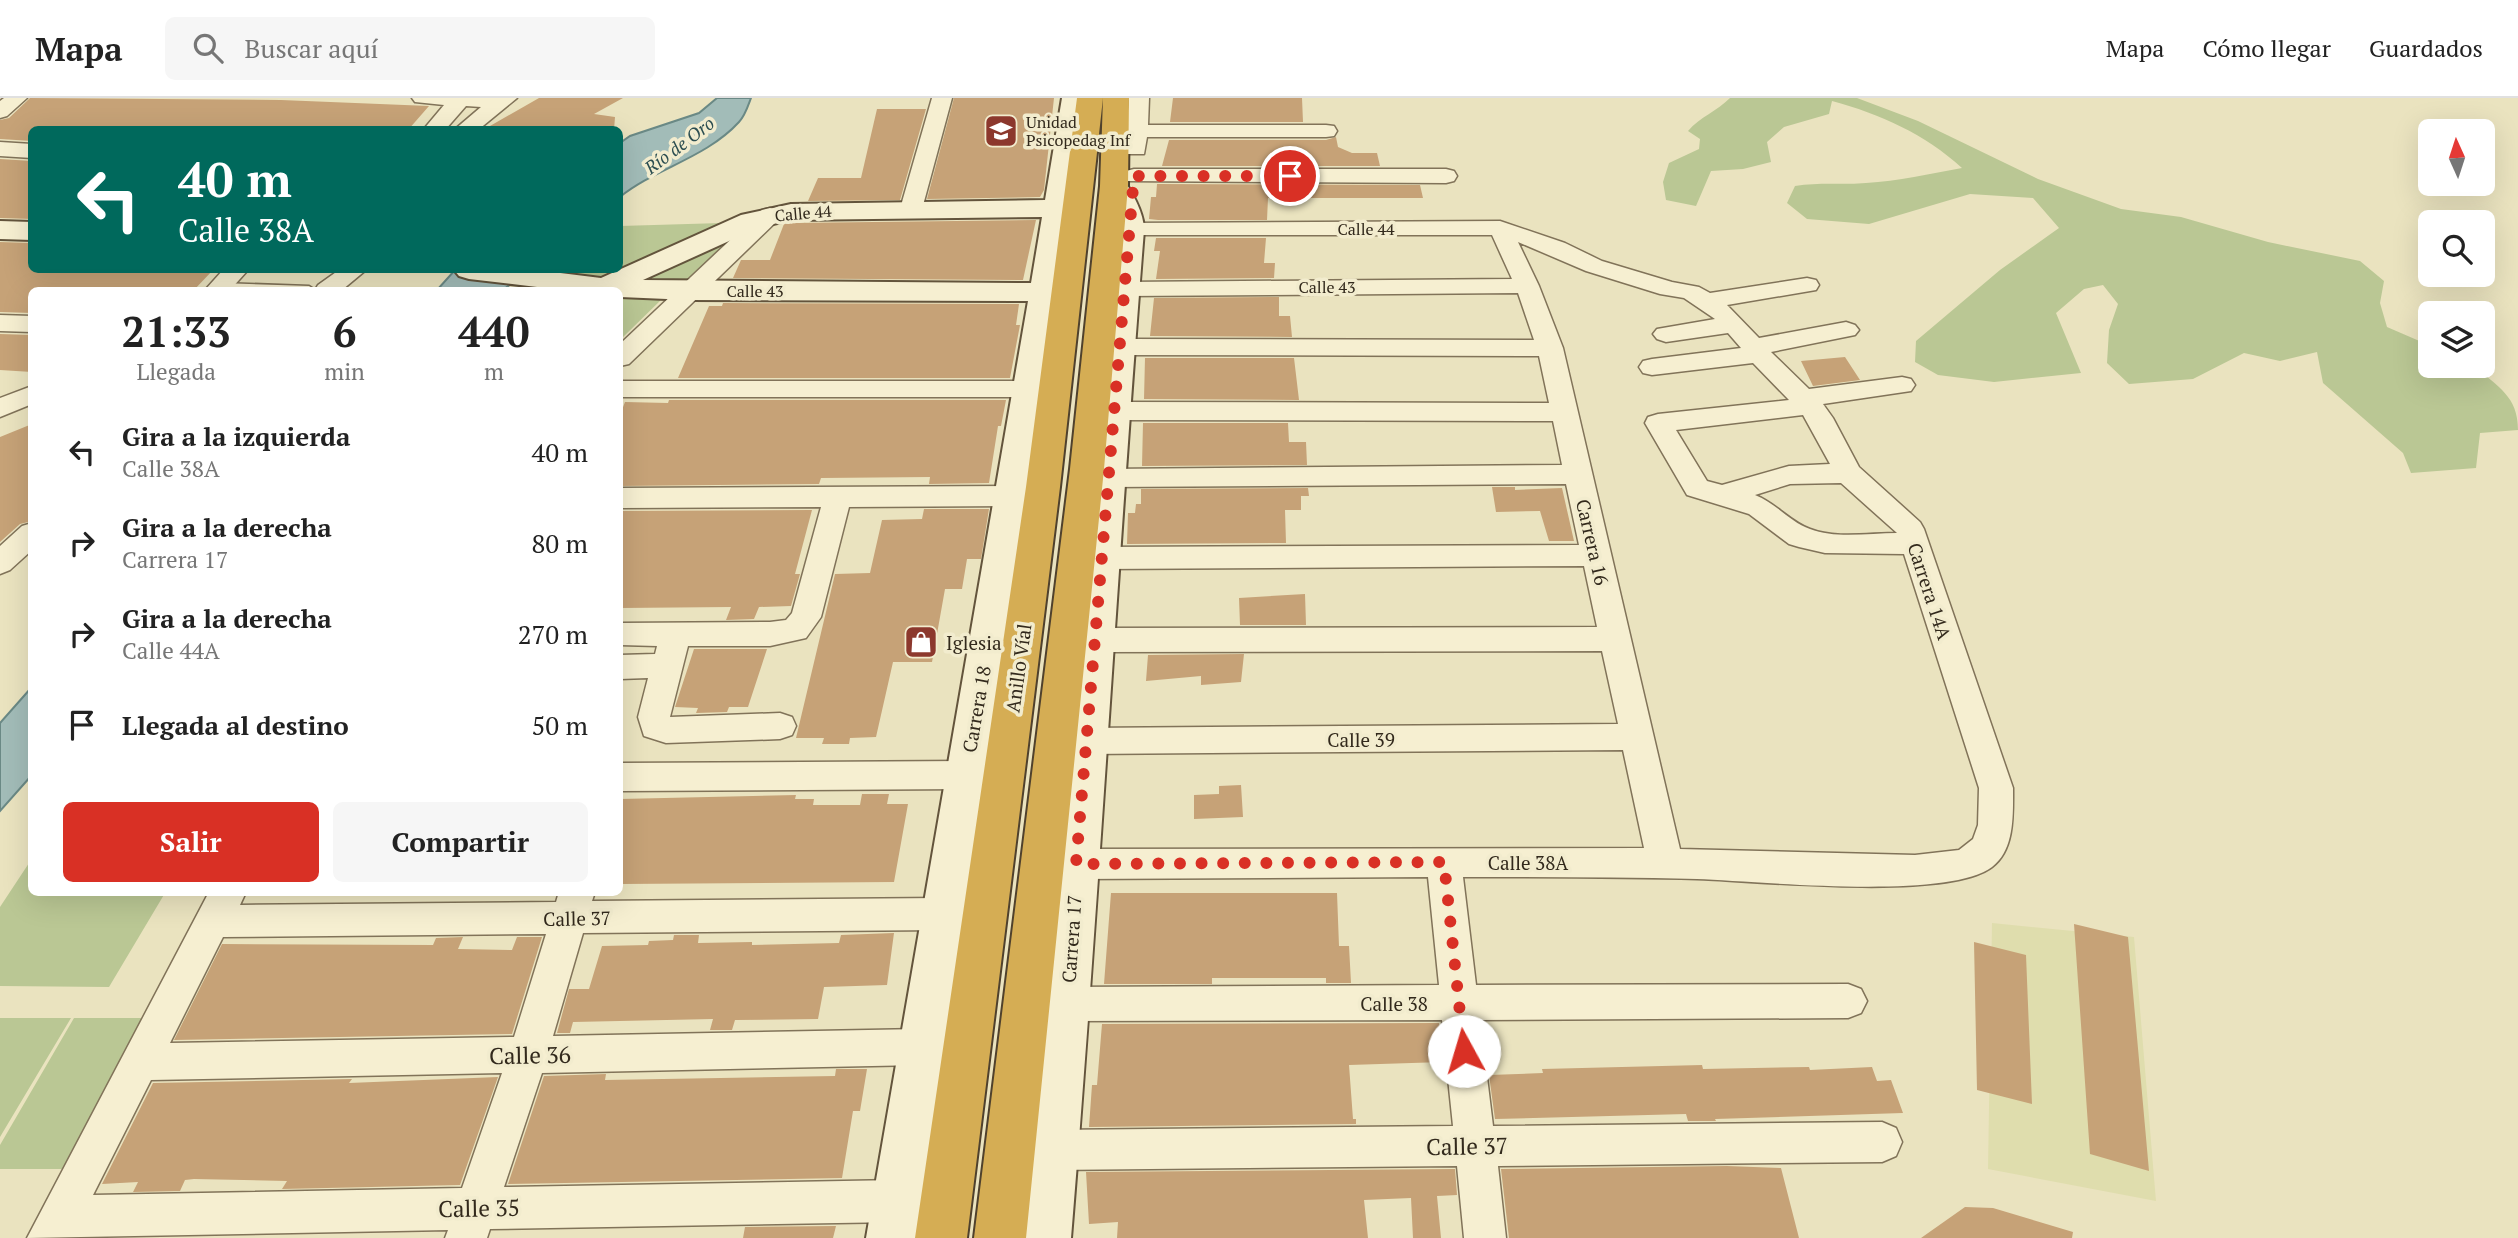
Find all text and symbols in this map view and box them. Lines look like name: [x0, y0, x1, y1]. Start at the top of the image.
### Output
search box: [165, 17, 655, 80]
text: Mapa: [35, 27, 123, 70]
icon: search: [189, 29, 227, 67]
text: Buscar aquí: [245, 31, 378, 65]
text: Mapa: [2106, 32, 2164, 64]
text: Cómo llegar: [2202, 32, 2331, 64]
text: Guardados: [2369, 32, 2483, 64]
water label: Río de Oro: [638, 111, 719, 180]
place label: Unidad Psicopedag Inf: [1026, 111, 1132, 151]
school or university icon: Unidad Psicopedag Inf: [982, 112, 1020, 150]
north arrow: [2418, 119, 2496, 196]
map controls: [2418, 119, 2495, 378]
text: 40 m: [178, 146, 292, 211]
pin: [1260, 146, 1320, 206]
icon: left: [63, 154, 154, 245]
icon: arrive: [1271, 157, 1309, 195]
street label: Calle 44: [774, 200, 833, 226]
text: Calle 38A: [178, 209, 314, 251]
button: search: [2418, 210, 2495, 287]
street label: Calle 44: [1337, 218, 1395, 240]
street label: Calle 43: [1298, 276, 1356, 298]
street label: Calle 43: [726, 280, 784, 302]
button: layers: [2418, 301, 2495, 378]
text: 21:33: [122, 303, 231, 359]
text: 6: [333, 303, 356, 359]
text: 440: [458, 303, 529, 359]
text: Llegada: [137, 356, 216, 387]
text: min: [324, 356, 365, 387]
text: m: [484, 356, 504, 387]
text: Gira a la izquierda: [122, 419, 350, 453]
icon: left: [63, 433, 101, 471]
text: 40 m: [532, 435, 588, 469]
text: Calle 38A: [122, 453, 220, 484]
street label: Carrera 16: [1571, 496, 1615, 588]
text: Gira a la derecha: [122, 510, 332, 544]
icon: right: [63, 524, 101, 562]
text: 80 m: [532, 526, 588, 560]
street label: Carrera 14A: [1903, 539, 1957, 643]
text: Carrera 17: [122, 544, 228, 575]
text: Gira a la derecha: [122, 601, 332, 635]
icon: right: [63, 615, 101, 653]
text: 270 m: [518, 617, 588, 651]
street label: Anillo Víal: [999, 622, 1037, 714]
shop icon: Iglesia: [902, 623, 940, 661]
place label: Iglesia: [946, 630, 1002, 655]
text: Calle 44A: [122, 635, 220, 666]
street label: Carrera 18: [956, 664, 996, 754]
icon: arrive: [63, 706, 101, 744]
text: Llegada al destino: [122, 708, 349, 742]
text: 50 m: [532, 708, 588, 742]
street label: Calle 39: [1327, 727, 1395, 752]
button: Salir: [63, 802, 319, 882]
button: Compartir: [333, 802, 588, 882]
street label: Calle 38A: [1488, 850, 1568, 875]
street label: Carrera 17: [1055, 894, 1087, 984]
street label: Calle 37: [543, 905, 611, 931]
street label: Calle 38: [1360, 991, 1428, 1016]
position arrow: [1427, 1014, 1501, 1088]
street label: Calle 36: [489, 1039, 571, 1071]
street label: Calle 37: [1426, 1130, 1508, 1162]
street label: Calle 35: [438, 1192, 520, 1224]

